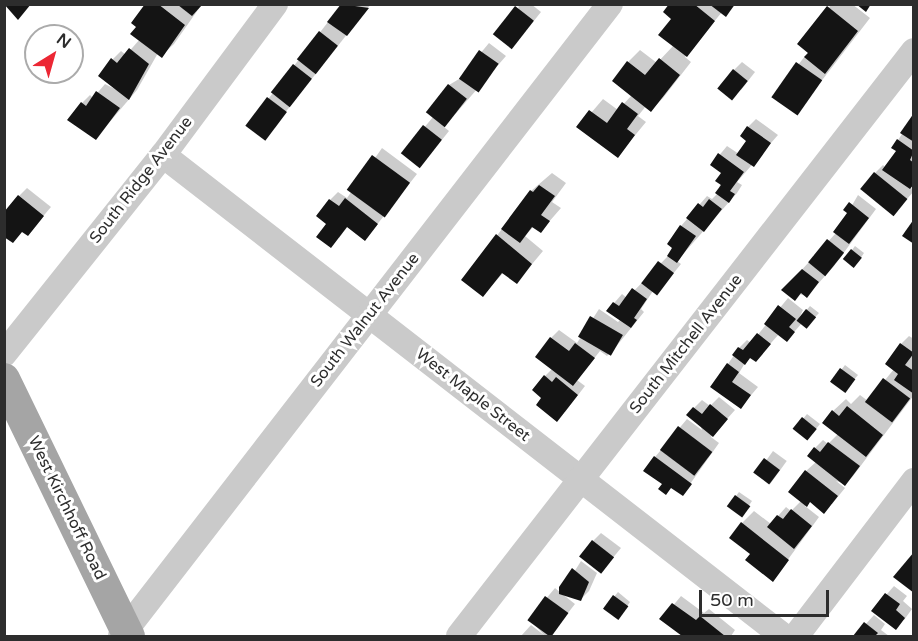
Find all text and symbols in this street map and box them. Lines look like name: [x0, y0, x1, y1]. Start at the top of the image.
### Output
north arrow: [24, 24, 84, 84]
text: N: [52, 29, 75, 53]
street label: South Ridge Avenue: [86, 113, 196, 247]
street label: South Walnut Avenue: [307, 249, 423, 391]
street label: South Mitchell Avenue: [626, 271, 746, 417]
street label: West Maple Street: [412, 344, 534, 446]
street label: West Kirchhoff Road: [24, 433, 110, 583]
scale bar: [702, 578, 832, 616]
text: 50 m: [710, 589, 754, 611]

